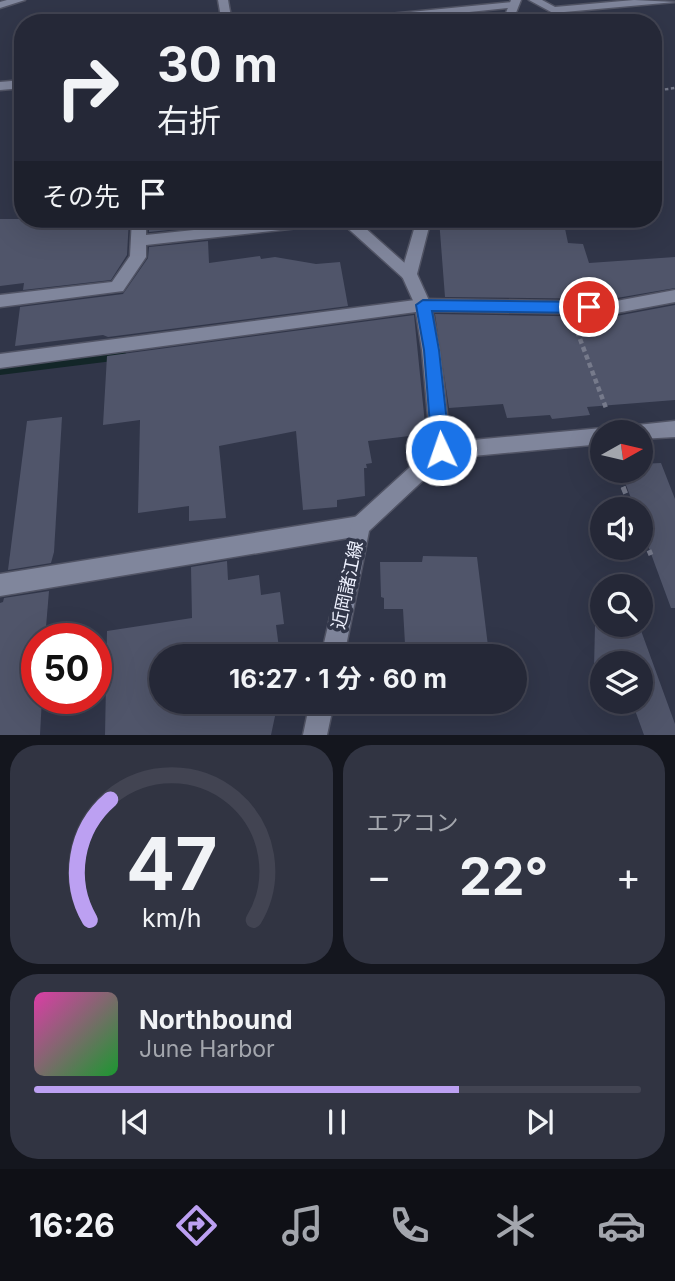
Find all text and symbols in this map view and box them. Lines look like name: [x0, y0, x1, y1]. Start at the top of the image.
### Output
text: 30 m: [157, 35, 278, 94]
icon: right: [42, 42, 133, 133]
text: 右折: [157, 101, 221, 140]
icon: arrive: [134, 175, 172, 213]
text: その先: [42, 181, 120, 212]
pin: [559, 277, 619, 337]
icon: arrive: [570, 288, 608, 326]
position arrow: [404, 413, 478, 487]
north arrow: [590, 420, 653, 483]
map controls: [590, 420, 653, 714]
button: sound: [590, 497, 653, 560]
street label: 近岡諸江線: [327, 539, 367, 631]
button: search: [590, 574, 653, 637]
speed limit sign: 50: [21, 623, 112, 714]
button: layers: [590, 651, 653, 714]
text: 16:27 · 1 分 · 60 m: [229, 663, 447, 694]
text: エアコン: [367, 809, 459, 837]
text: 47: [125, 820, 217, 909]
text: 22°: [459, 845, 548, 908]
text: −: [367, 853, 392, 899]
text: +: [616, 853, 641, 899]
text: km/h: [142, 903, 201, 933]
text: Northbound: [139, 1004, 293, 1035]
text: June Harbor: [139, 1035, 275, 1063]
icon: previous: [116, 1103, 154, 1141]
icon: pause: [318, 1103, 356, 1141]
icon: next: [521, 1103, 559, 1141]
icon: directions: [172, 1201, 221, 1250]
icon: music: [278, 1201, 327, 1250]
icon: phone: [385, 1201, 434, 1250]
icon: climate: [491, 1201, 540, 1250]
icon: car: [597, 1201, 646, 1250]
text: 16:26: [29, 1206, 115, 1245]

